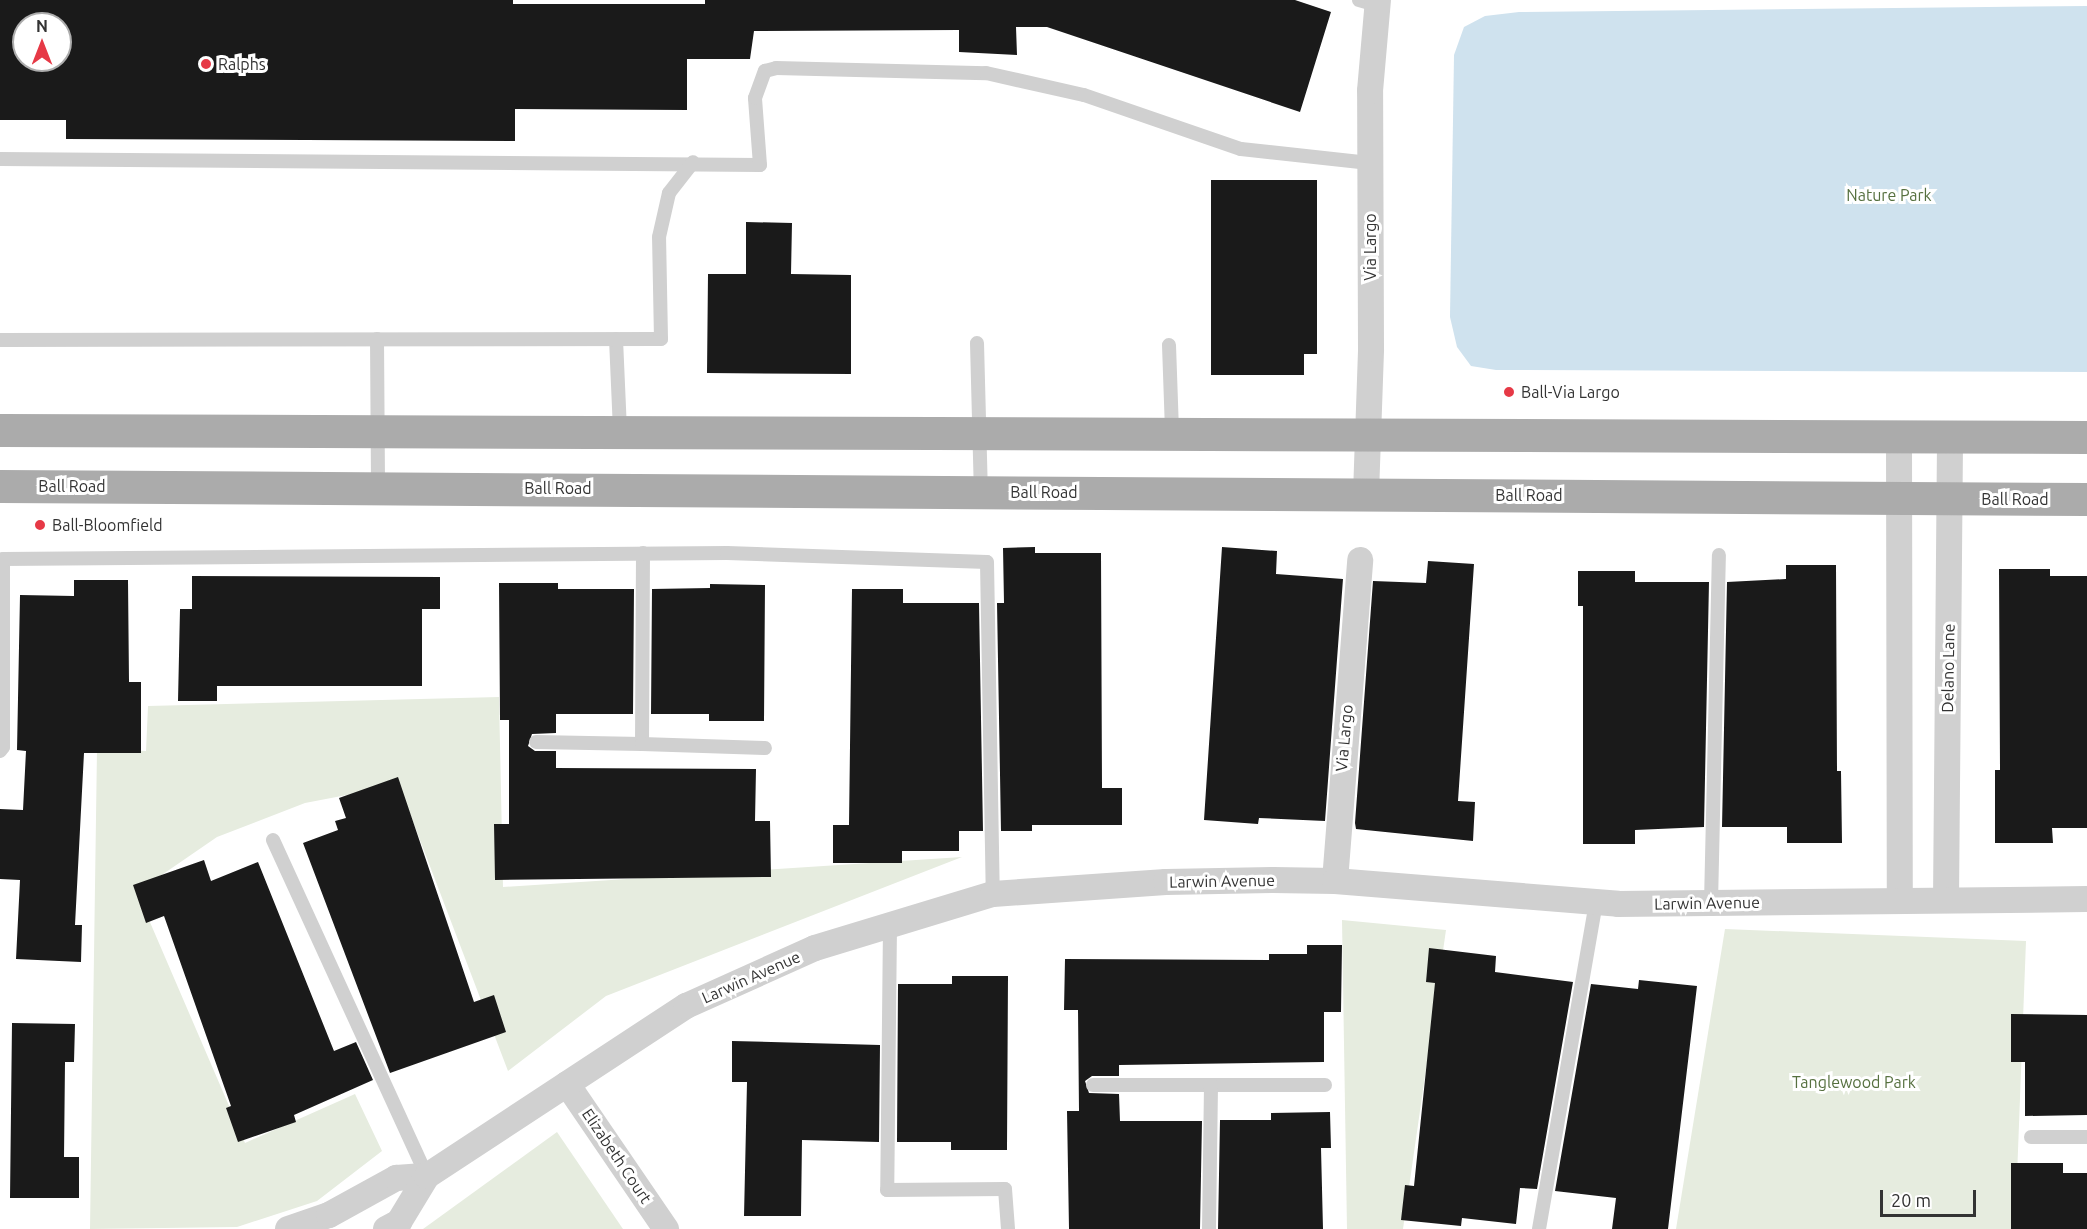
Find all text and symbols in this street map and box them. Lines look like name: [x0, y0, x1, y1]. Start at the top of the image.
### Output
north arrow: [12, 12, 72, 72]
text: N: [36, 17, 48, 35]
place label: Ralphs: [218, 54, 266, 74]
marker: Ralphs: [199, 57, 213, 71]
park label: Nature Park: [1846, 185, 1932, 205]
street label: Via Largo: [1360, 213, 1380, 281]
place label: Ball-Via Largo: [1521, 382, 1620, 402]
marker: Ball-Via Largo: [1502, 385, 1516, 399]
street label: Ball Road: [38, 476, 106, 496]
street label: Ball Road: [524, 478, 592, 498]
street label: Ball Road: [1010, 482, 1078, 502]
street label: Ball Road: [1495, 485, 1563, 505]
street label: Ball Road: [1981, 489, 2049, 509]
place label: Ball-Bloomfield: [52, 515, 163, 535]
marker: Ball-Bloomfield: [33, 518, 47, 532]
street label: Delano Lane: [1938, 623, 1958, 713]
street label: Via Largo: [1331, 704, 1357, 772]
street label: Larwin Avenue: [1169, 870, 1275, 892]
street label: Larwin Avenue: [1654, 892, 1760, 914]
street label: Larwin Avenue: [699, 947, 803, 1007]
park label: Tanglewood Park: [1792, 1072, 1916, 1092]
street label: Elizabeth Court: [578, 1105, 656, 1207]
scale bar: [1883, 1178, 1979, 1216]
text: 20 m: [1891, 1190, 1931, 1210]

